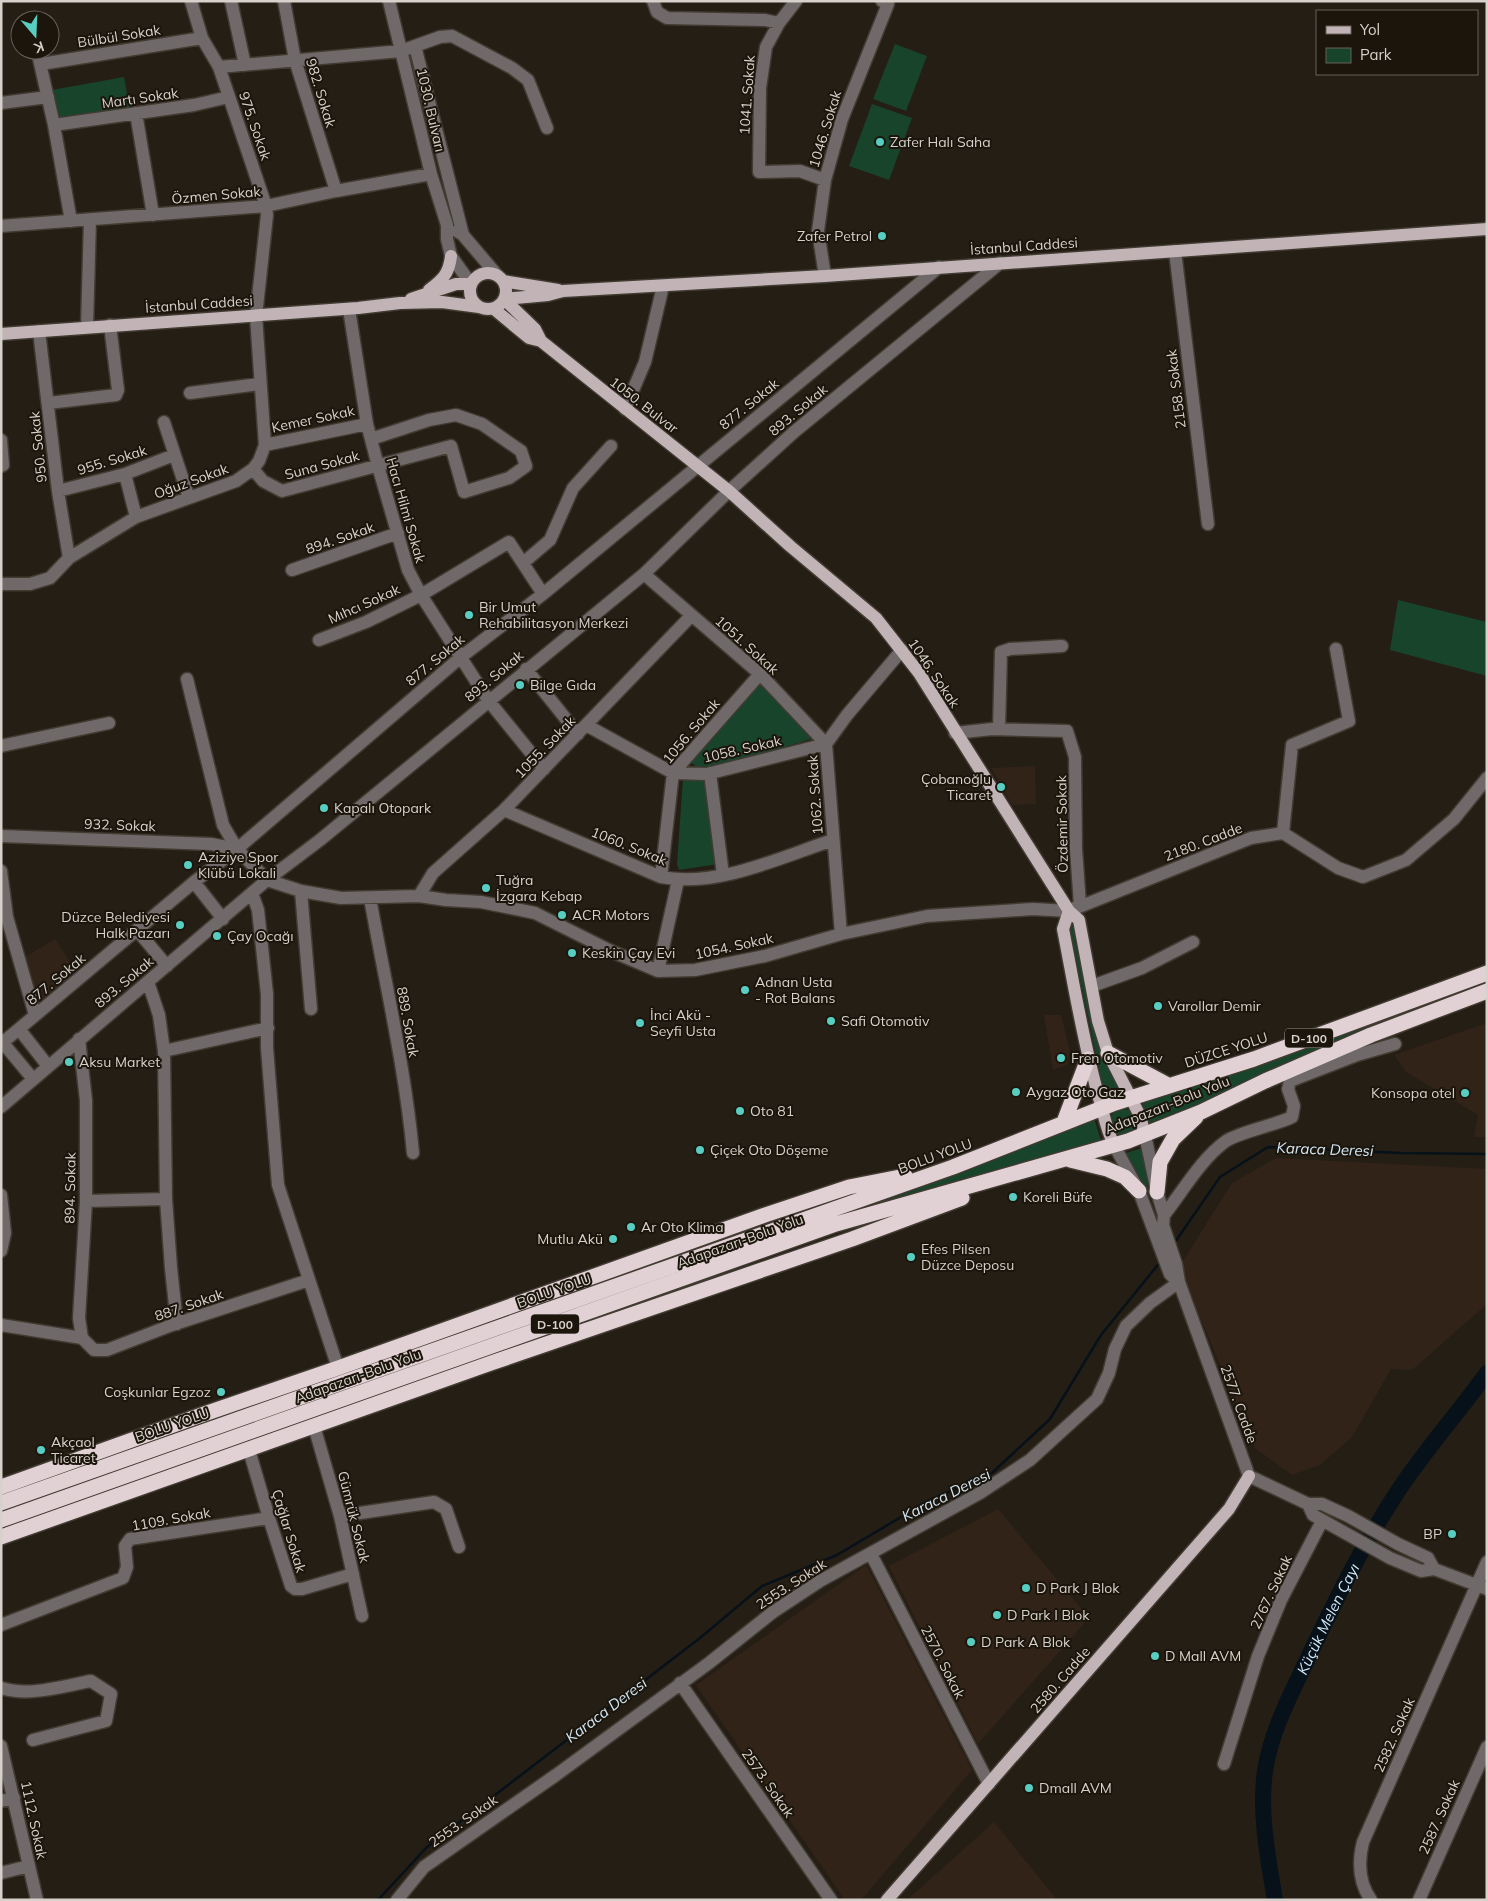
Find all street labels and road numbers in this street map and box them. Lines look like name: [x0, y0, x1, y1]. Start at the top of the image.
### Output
street label: Bülbül Sokak: [76, 20, 163, 51]
street label: 1041. Sokak: [735, 54, 759, 135]
street label: 982. Sokak: [302, 56, 340, 131]
street label: 1030. Bulvarı: [413, 66, 449, 154]
street label: Martı Sokak: [101, 84, 180, 112]
street label: 1046. Sokak: [805, 87, 846, 170]
street label: 975. Sokak: [235, 89, 275, 163]
street label: Özmen Sokak: [171, 182, 262, 208]
street label: İstanbul Caddesi: [970, 233, 1078, 259]
street label: İstanbul Caddesi: [145, 291, 253, 317]
street label: 2158. Sokak: [1162, 347, 1190, 430]
street label: 1050. Bulvar: [606, 373, 683, 438]
street label: 877. Sokak: [716, 374, 783, 433]
street label: 893. Sokak: [765, 380, 832, 440]
street label: Kemer Sokak: [270, 401, 357, 437]
street label: 950. Sokak: [25, 410, 51, 484]
street label: 955. Sokak: [75, 441, 150, 479]
street label: Suna Sokak: [283, 446, 362, 484]
street label: Hacı Hilmi Sokak: [382, 455, 430, 566]
street label: Oğuz Sokak: [151, 459, 231, 503]
street label: 894. Sokak: [303, 518, 377, 558]
street label: Mıhcı Sokak: [325, 580, 404, 628]
street label: 1051. Sokak: [711, 612, 783, 679]
street label: 877. Sokak: [402, 630, 469, 690]
street label: 1046. Sokak: [904, 635, 964, 712]
street label: 893. Sokak: [461, 646, 528, 706]
street label: 1056. Sokak: [658, 694, 724, 767]
street label: 1055. Sokak: [511, 711, 580, 782]
street label: 1058. Sokak: [701, 731, 784, 767]
street label: 1062. Sokak: [803, 754, 827, 835]
street label: Özdemir Sokak: [1052, 774, 1072, 873]
street label: 932. Sokak: [84, 815, 157, 835]
street label: 2180. Cadde: [1161, 819, 1245, 865]
street label: 1060. Sokak: [589, 823, 670, 870]
street label: 1054. Sokak: [693, 929, 776, 963]
street label: 877. Sokak: [23, 949, 90, 1009]
street label: 893. Sokak: [91, 952, 158, 1012]
street label: 889. Sokak: [393, 985, 423, 1060]
street label: DÜZCE YOLU: [1182, 1028, 1270, 1072]
road number: D-100: [1285, 1028, 1333, 1048]
street label: Adapazarı-Bolu Yolu: [1102, 1072, 1232, 1138]
street label: BOLU YOLU: [895, 1134, 975, 1178]
street label: 894. Sokak: [60, 1151, 80, 1224]
street label: Adapazarı-Bolu Yolu: [674, 1210, 806, 1272]
street label: BOLU YOLU: [514, 1270, 594, 1312]
street label: 887. Sokak: [152, 1285, 226, 1325]
road number: D-100: [531, 1315, 579, 1334]
street label: Adapazarı-Bolu Yolu: [292, 1345, 424, 1407]
street label: 2577. Cadde: [1216, 1362, 1262, 1446]
street label: BOLU YOLU: [132, 1404, 212, 1446]
street label: Gümrük Sokak: [334, 1469, 374, 1566]
street label: Çağlar Sokak: [268, 1487, 310, 1576]
street label: 1109. Sokak: [130, 1503, 213, 1535]
street label: 2767. Sokak: [1246, 1551, 1296, 1632]
street label: 2553. Sokak: [753, 1554, 830, 1613]
street label: 2570. Sokak: [917, 1622, 970, 1702]
street label: 2580. Cadde: [1026, 1643, 1094, 1717]
street label: 2582. Sokak: [1370, 1694, 1419, 1775]
street label: 2573. Sokak: [738, 1745, 799, 1822]
street label: 2587. Sokak: [1415, 1776, 1464, 1857]
street label: 1112. Sokak: [17, 1779, 51, 1862]
street label: 2553. Sokak: [425, 1790, 502, 1851]

